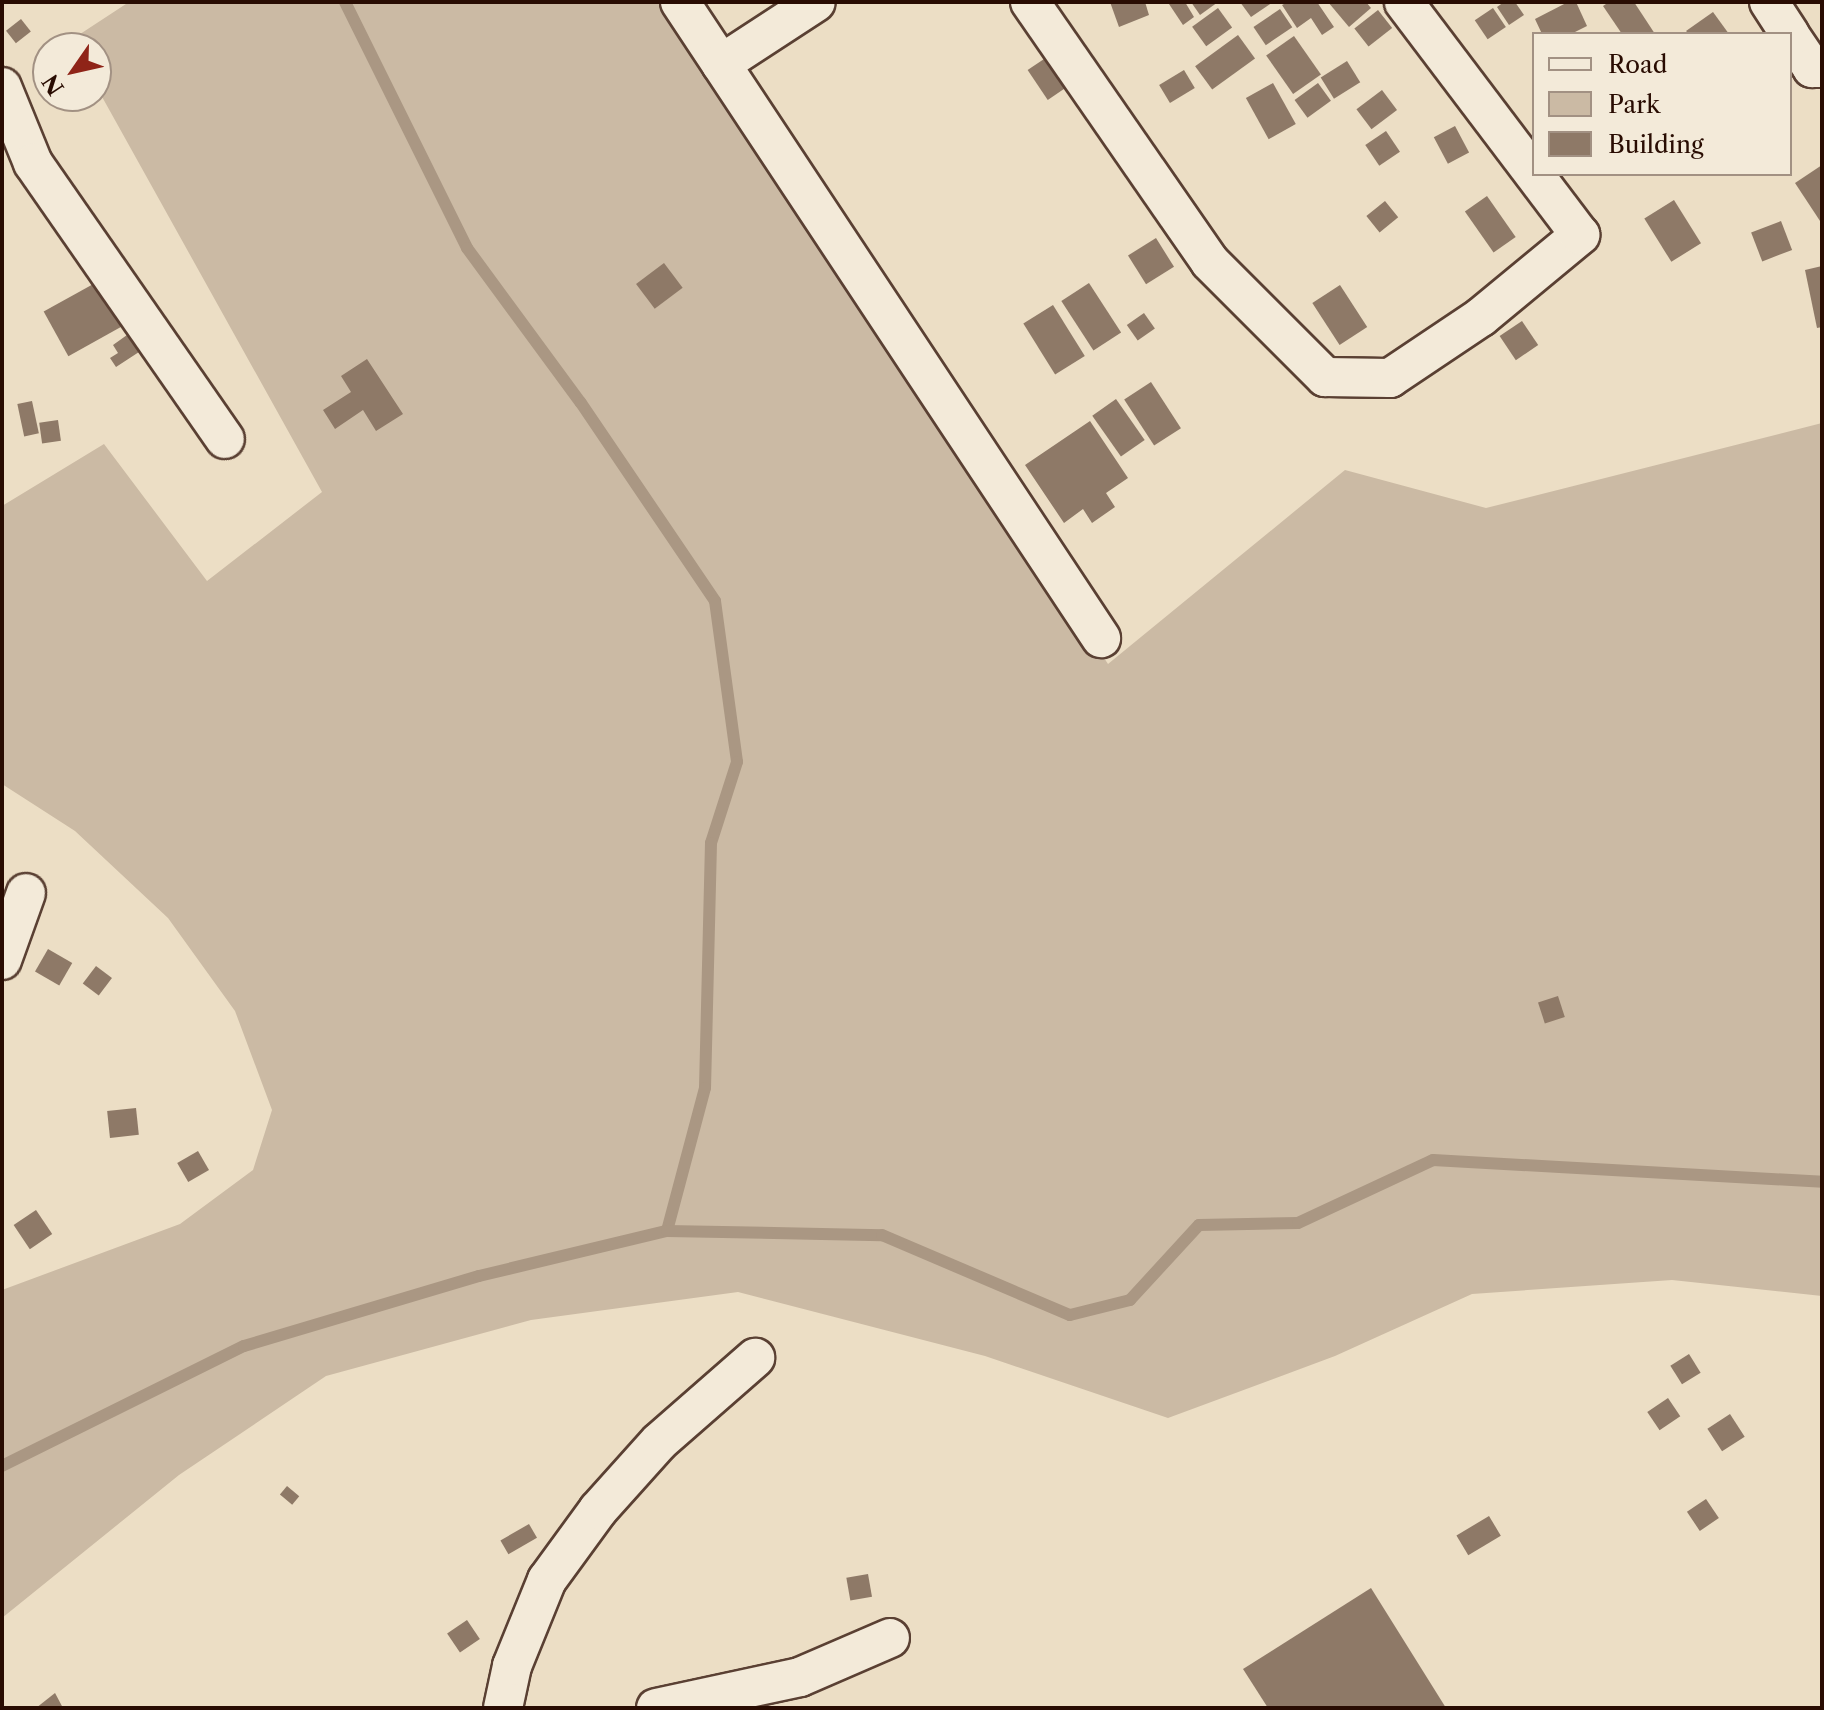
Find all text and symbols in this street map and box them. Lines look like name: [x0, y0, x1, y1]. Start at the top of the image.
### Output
north arrow: [32, 32, 112, 112]
legend: [1532, 32, 1792, 176]
text: Road: [1608, 50, 1667, 79]
text: N: [37, 69, 70, 100]
text: Park: [1608, 90, 1660, 119]
text: Building: [1608, 130, 1704, 159]

